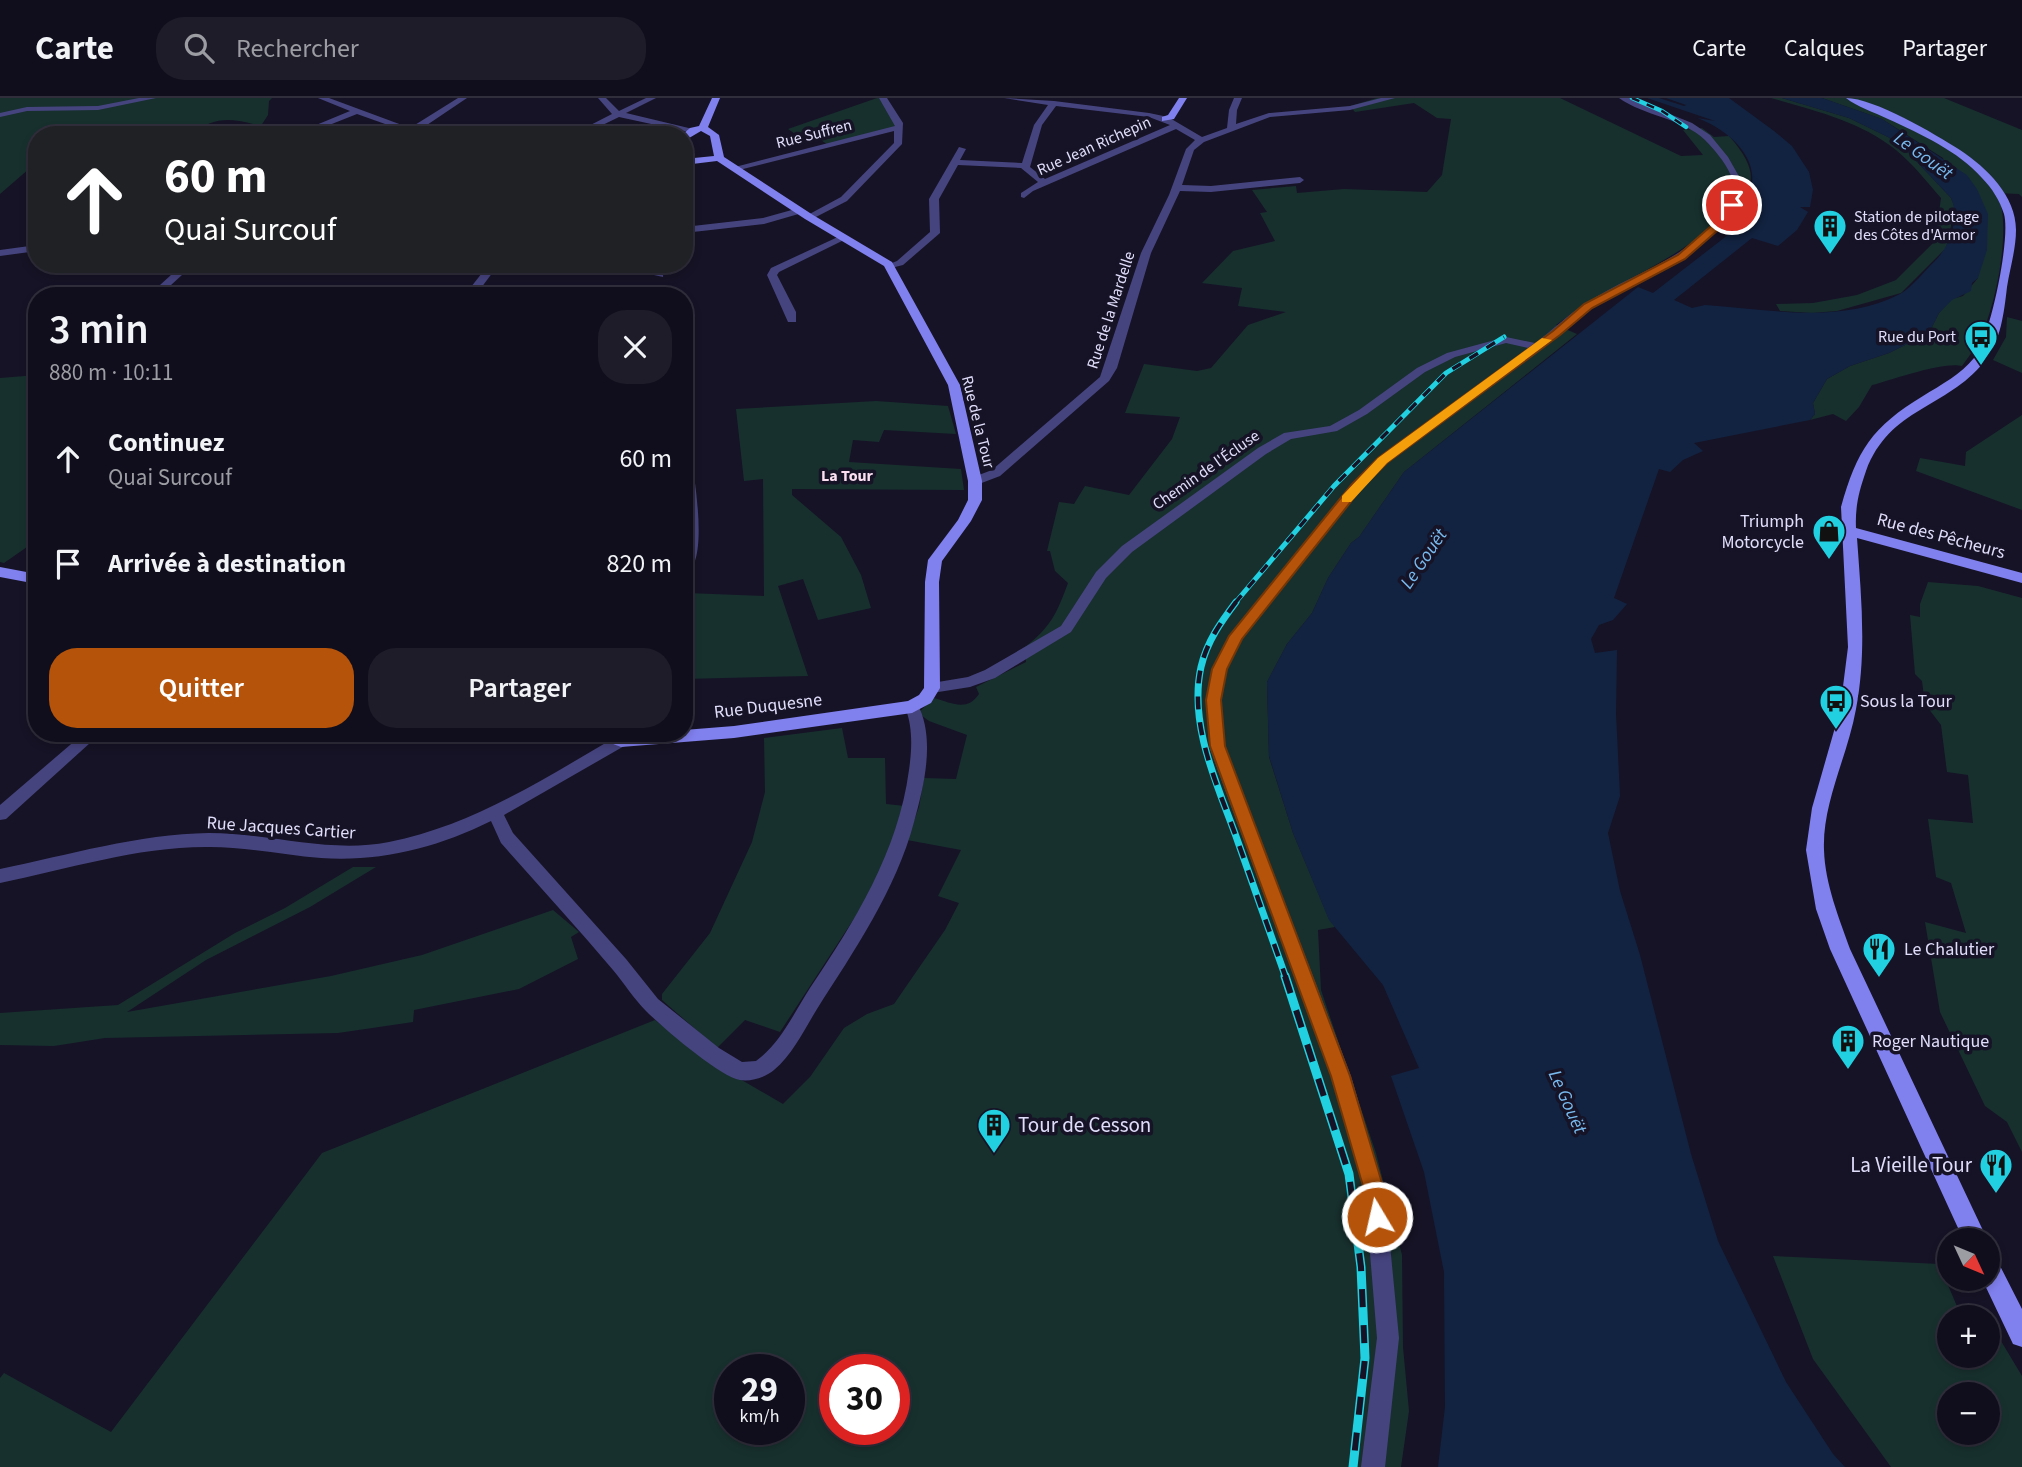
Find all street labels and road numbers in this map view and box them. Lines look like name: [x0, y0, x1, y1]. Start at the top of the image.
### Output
street label: Rue Jean Richepin: [1033, 111, 1155, 181]
street label: Rue Suffren: [774, 114, 854, 154]
street label: Rue de la Mardelle: [1082, 248, 1140, 372]
street label: Rue de la Tour: [956, 373, 1000, 471]
street label: Chemin de l'Écluse: [1148, 425, 1264, 515]
street label: Rue des Pêcheurs: [1874, 507, 2008, 565]
street label: Rue Duquesne: [713, 687, 823, 725]
street label: Rue Jacques Cartier: [206, 810, 357, 846]

